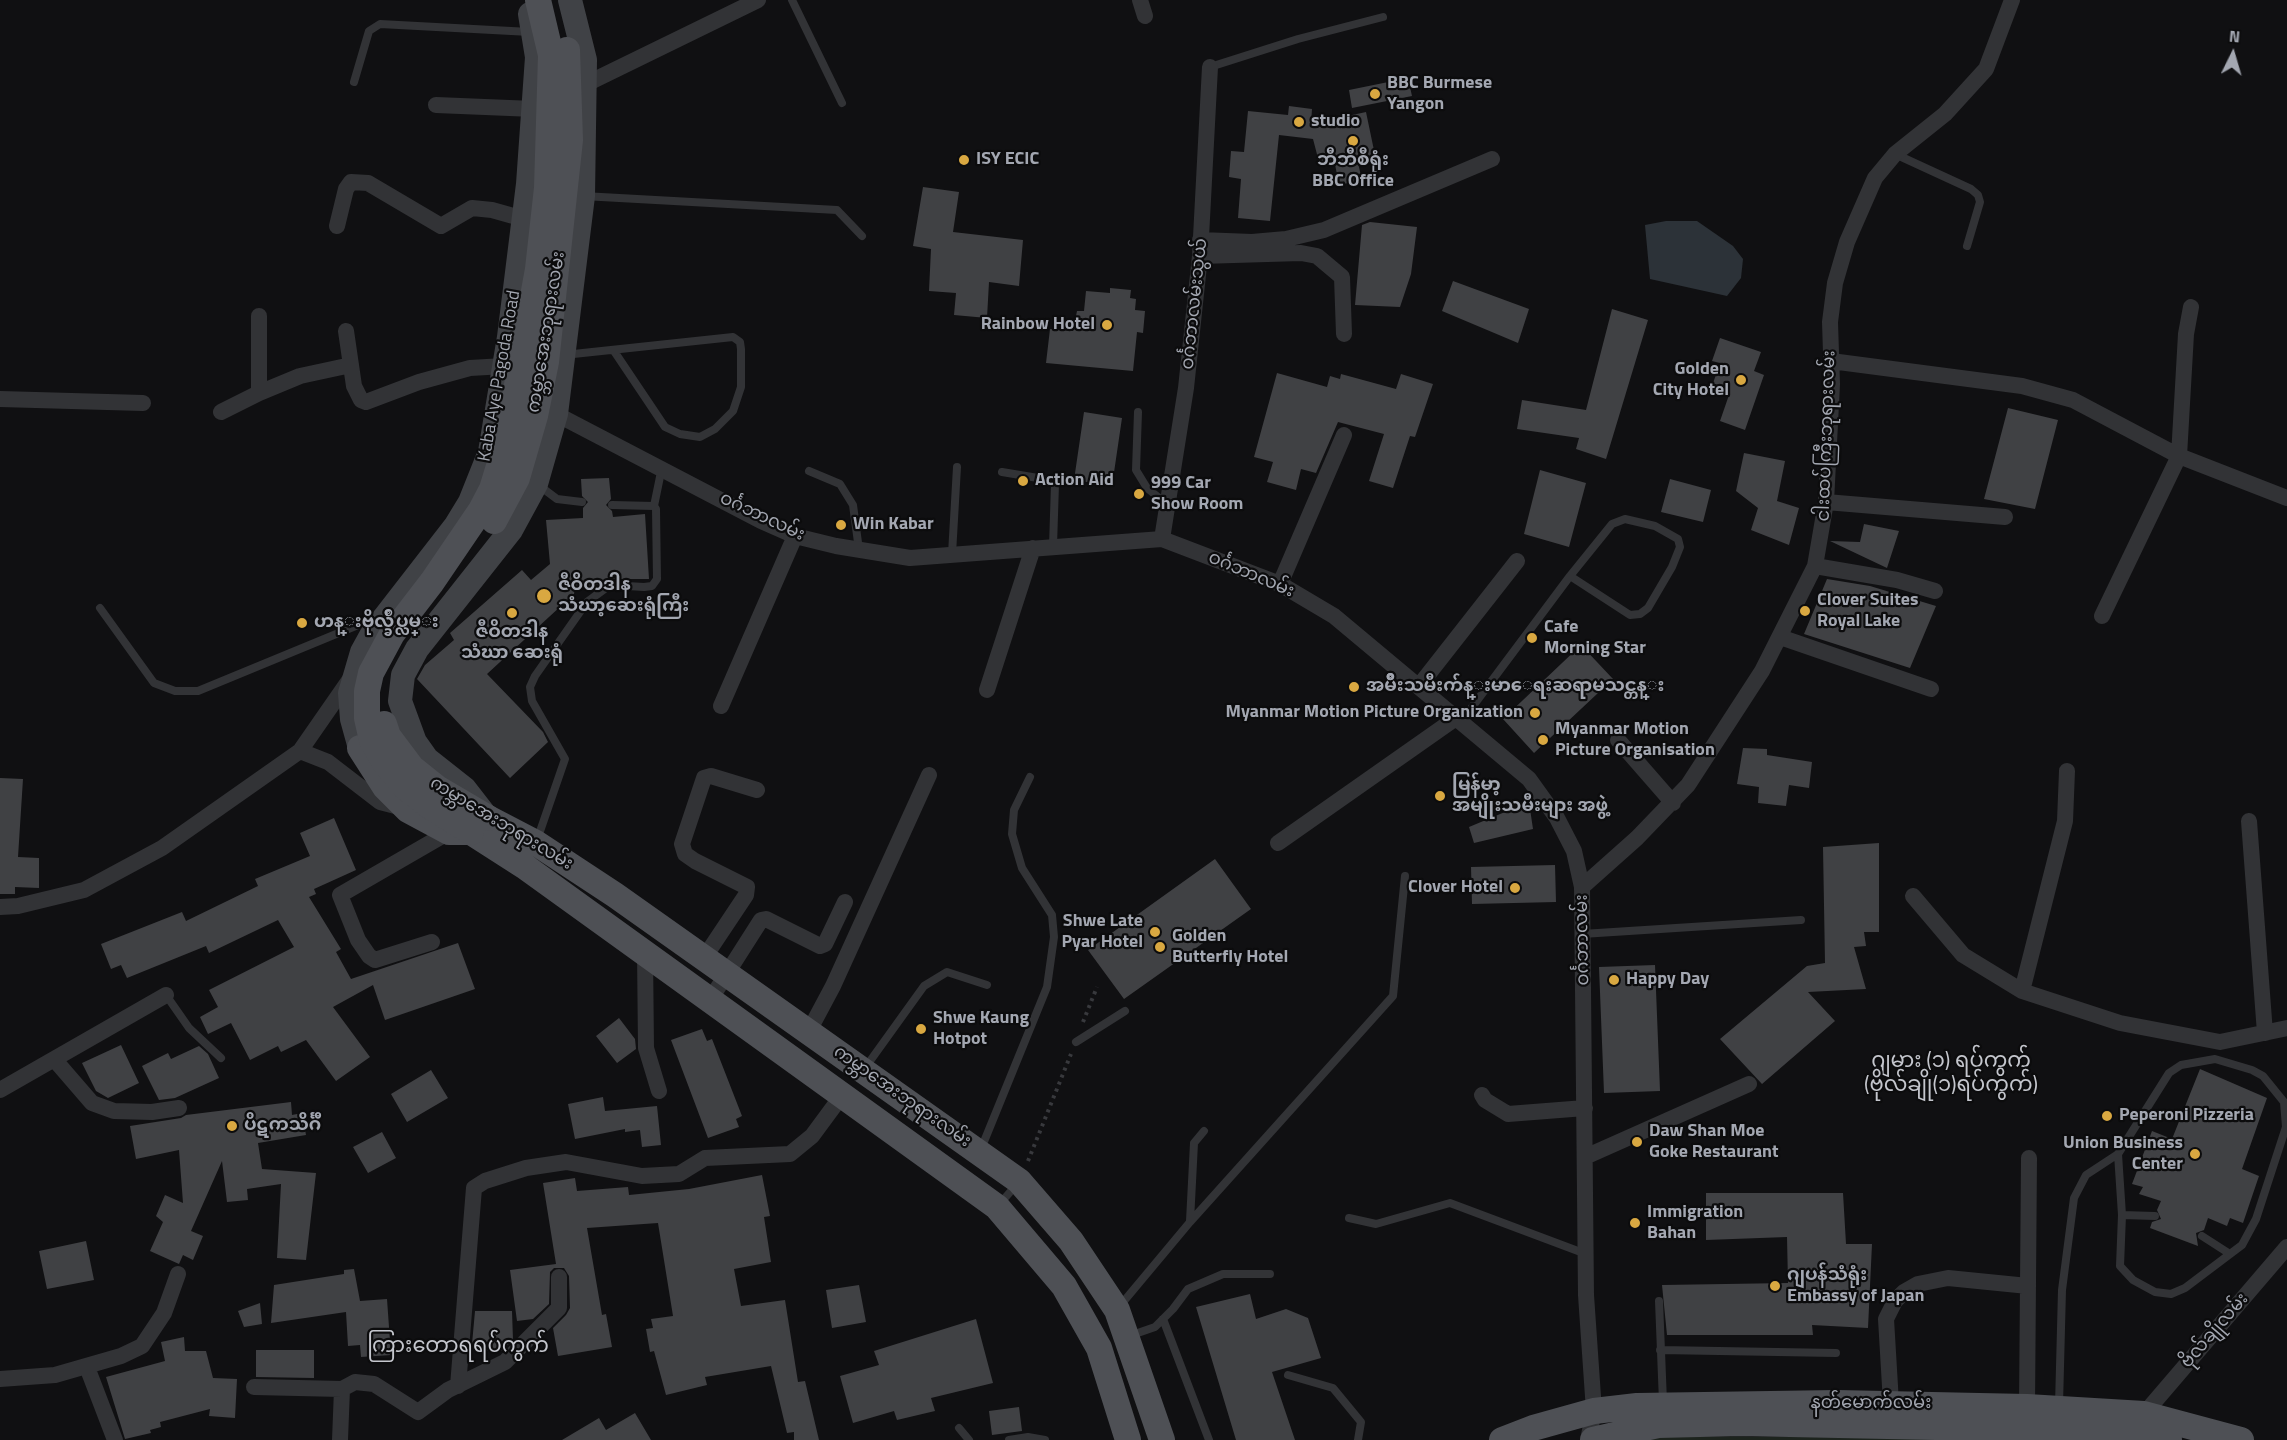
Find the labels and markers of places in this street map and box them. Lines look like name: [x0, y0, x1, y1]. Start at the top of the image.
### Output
place label: BBC Burmese Yangon: [1387, 73, 1492, 116]
marker: BBC Burmese Yangon: [1368, 87, 1382, 101]
place label: studio: [1311, 111, 1360, 133]
marker: studio: [1292, 115, 1306, 129]
marker: ဘီဘီစီရုံး BBC Office: [1346, 134, 1360, 148]
place label: ISY ECIC: [976, 149, 1039, 171]
place label: ဘီဘီစီရုံး BBC Office: [1312, 150, 1394, 192]
marker: ISY ECIC: [957, 153, 971, 167]
place label: Rainbow Hotel: [981, 314, 1095, 336]
marker: Rainbow Hotel: [1100, 318, 1114, 332]
place label: Golden City Hotel: [1653, 359, 1729, 401]
marker: Golden City Hotel: [1734, 373, 1748, 387]
place label: Action Aid: [1035, 470, 1114, 492]
place label: 999 Car Show Room: [1151, 473, 1243, 516]
marker: Action Aid: [1016, 474, 1030, 488]
marker: 999 Car Show Room: [1132, 487, 1146, 501]
place label: Win Kabar: [853, 514, 934, 536]
marker: Win Kabar: [834, 518, 848, 532]
place label: ဇီဝိတဒါန သံဃာ့ဆေးရုံကြီး: [558, 575, 689, 618]
marker: ဇီဝိတဒါန သံဃာ့ဆေးရုံကြီး: [535, 587, 553, 605]
place label: Clover Suites Royal Lake: [1817, 590, 1918, 632]
marker: Clover Suites Royal Lake: [1798, 604, 1812, 618]
marker: ဇီဝိတဒါန သံဃာ ဆေးရုံ: [505, 606, 519, 620]
place label: ဟန္းဗိုလ္ခ်ဳပ္လမ္း: [314, 612, 439, 634]
marker: ဟန္းဗိုလ္ခ်ဳပ္လမ္း: [295, 616, 309, 630]
place label: Cafe Morning Star: [1544, 617, 1646, 660]
place label: ဇီဝိတဒါန သံဃာ ဆေးရုံ: [461, 622, 563, 664]
marker: Cafe Morning Star: [1525, 631, 1539, 645]
place label: အမ်ိဳးသမီးက်န္းမာေရးဆရာမသင္တန္း: [1366, 676, 1664, 698]
marker: အမ်ိဳးသမီးက်န္းမာေရးဆရာမသင္တန္း: [1347, 680, 1361, 694]
place label: Myanmar Motion Picture Organization: [1225, 702, 1523, 724]
marker: Myanmar Motion Picture Organization: [1528, 706, 1542, 720]
place label: Myanmar Motion Picture Organisation: [1555, 719, 1715, 762]
marker: Myanmar Motion Picture Organisation: [1536, 733, 1550, 747]
place label: မြန်မာ့ အမျိုးသမီးများ အဖွဲ့: [1452, 775, 1608, 818]
marker: မြန်မာ့ အမျိုးသမီးများ အဖွဲ့: [1433, 789, 1447, 803]
place label: Clover Hotel: [1408, 877, 1503, 899]
marker: Clover Hotel: [1508, 881, 1522, 895]
place label: Shwe Late Pyar Hotel: [1061, 911, 1143, 954]
marker: Shwe Late Pyar Hotel: [1148, 925, 1162, 939]
place label: Golden Butterfly Hotel: [1172, 926, 1288, 968]
marker: Golden Butterfly Hotel: [1153, 940, 1167, 954]
place label: Happy Day: [1626, 969, 1709, 991]
marker: Happy Day: [1607, 973, 1621, 987]
place label: Shwe Kaung Hotpot: [933, 1008, 1029, 1050]
marker: Shwe Kaung Hotpot: [914, 1022, 928, 1036]
place label: Peperoni Pizzeria: [2119, 1105, 2254, 1127]
marker: Peperoni Pizzeria: [2100, 1109, 2114, 1123]
place label: ပိဋကသိင်္ဂီ: [244, 1115, 321, 1137]
marker: ပိဋကသိင်္ဂီ: [225, 1119, 239, 1133]
place label: Daw Shan Moe Goke Restaurant: [1649, 1121, 1779, 1164]
place label: Union Business Center: [2063, 1133, 2183, 1176]
marker: Daw Shan Moe Goke Restaurant: [1630, 1135, 1644, 1149]
marker: Union Business Center: [2188, 1147, 2202, 1161]
place label: Immigration Bahan: [1647, 1202, 1743, 1244]
marker: Immigration Bahan: [1628, 1216, 1642, 1230]
place label: ဂျပန်သံရုံး Embassy of Japan: [1787, 1265, 1924, 1308]
marker: ဂျပန်သံရုံး Embassy of Japan: [1768, 1279, 1782, 1293]

